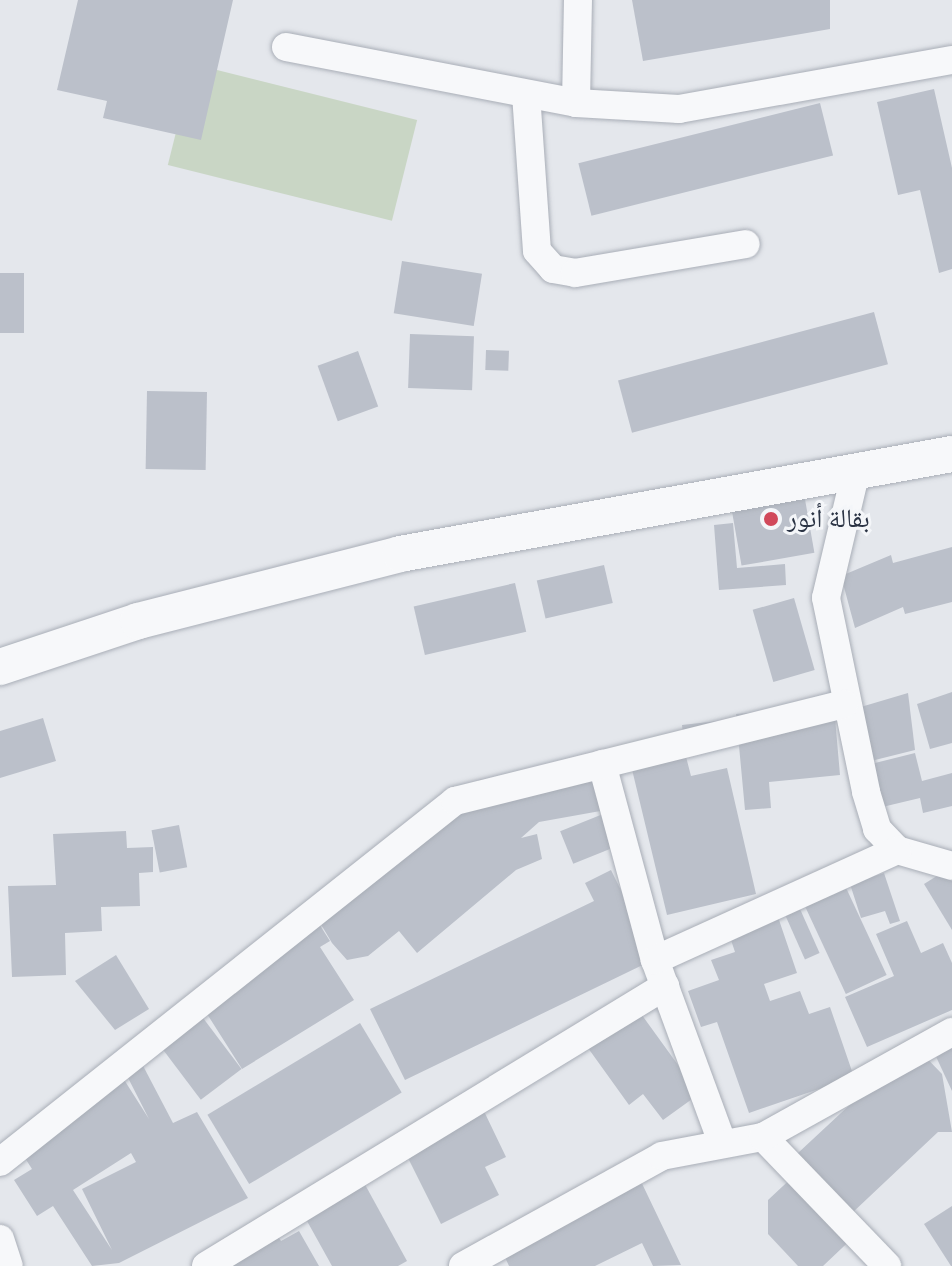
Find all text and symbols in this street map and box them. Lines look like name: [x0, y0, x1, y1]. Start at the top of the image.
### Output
place label: بقالة أنور: [787, 503, 870, 535]
marker: بقالة أنور: [762, 510, 780, 528]

